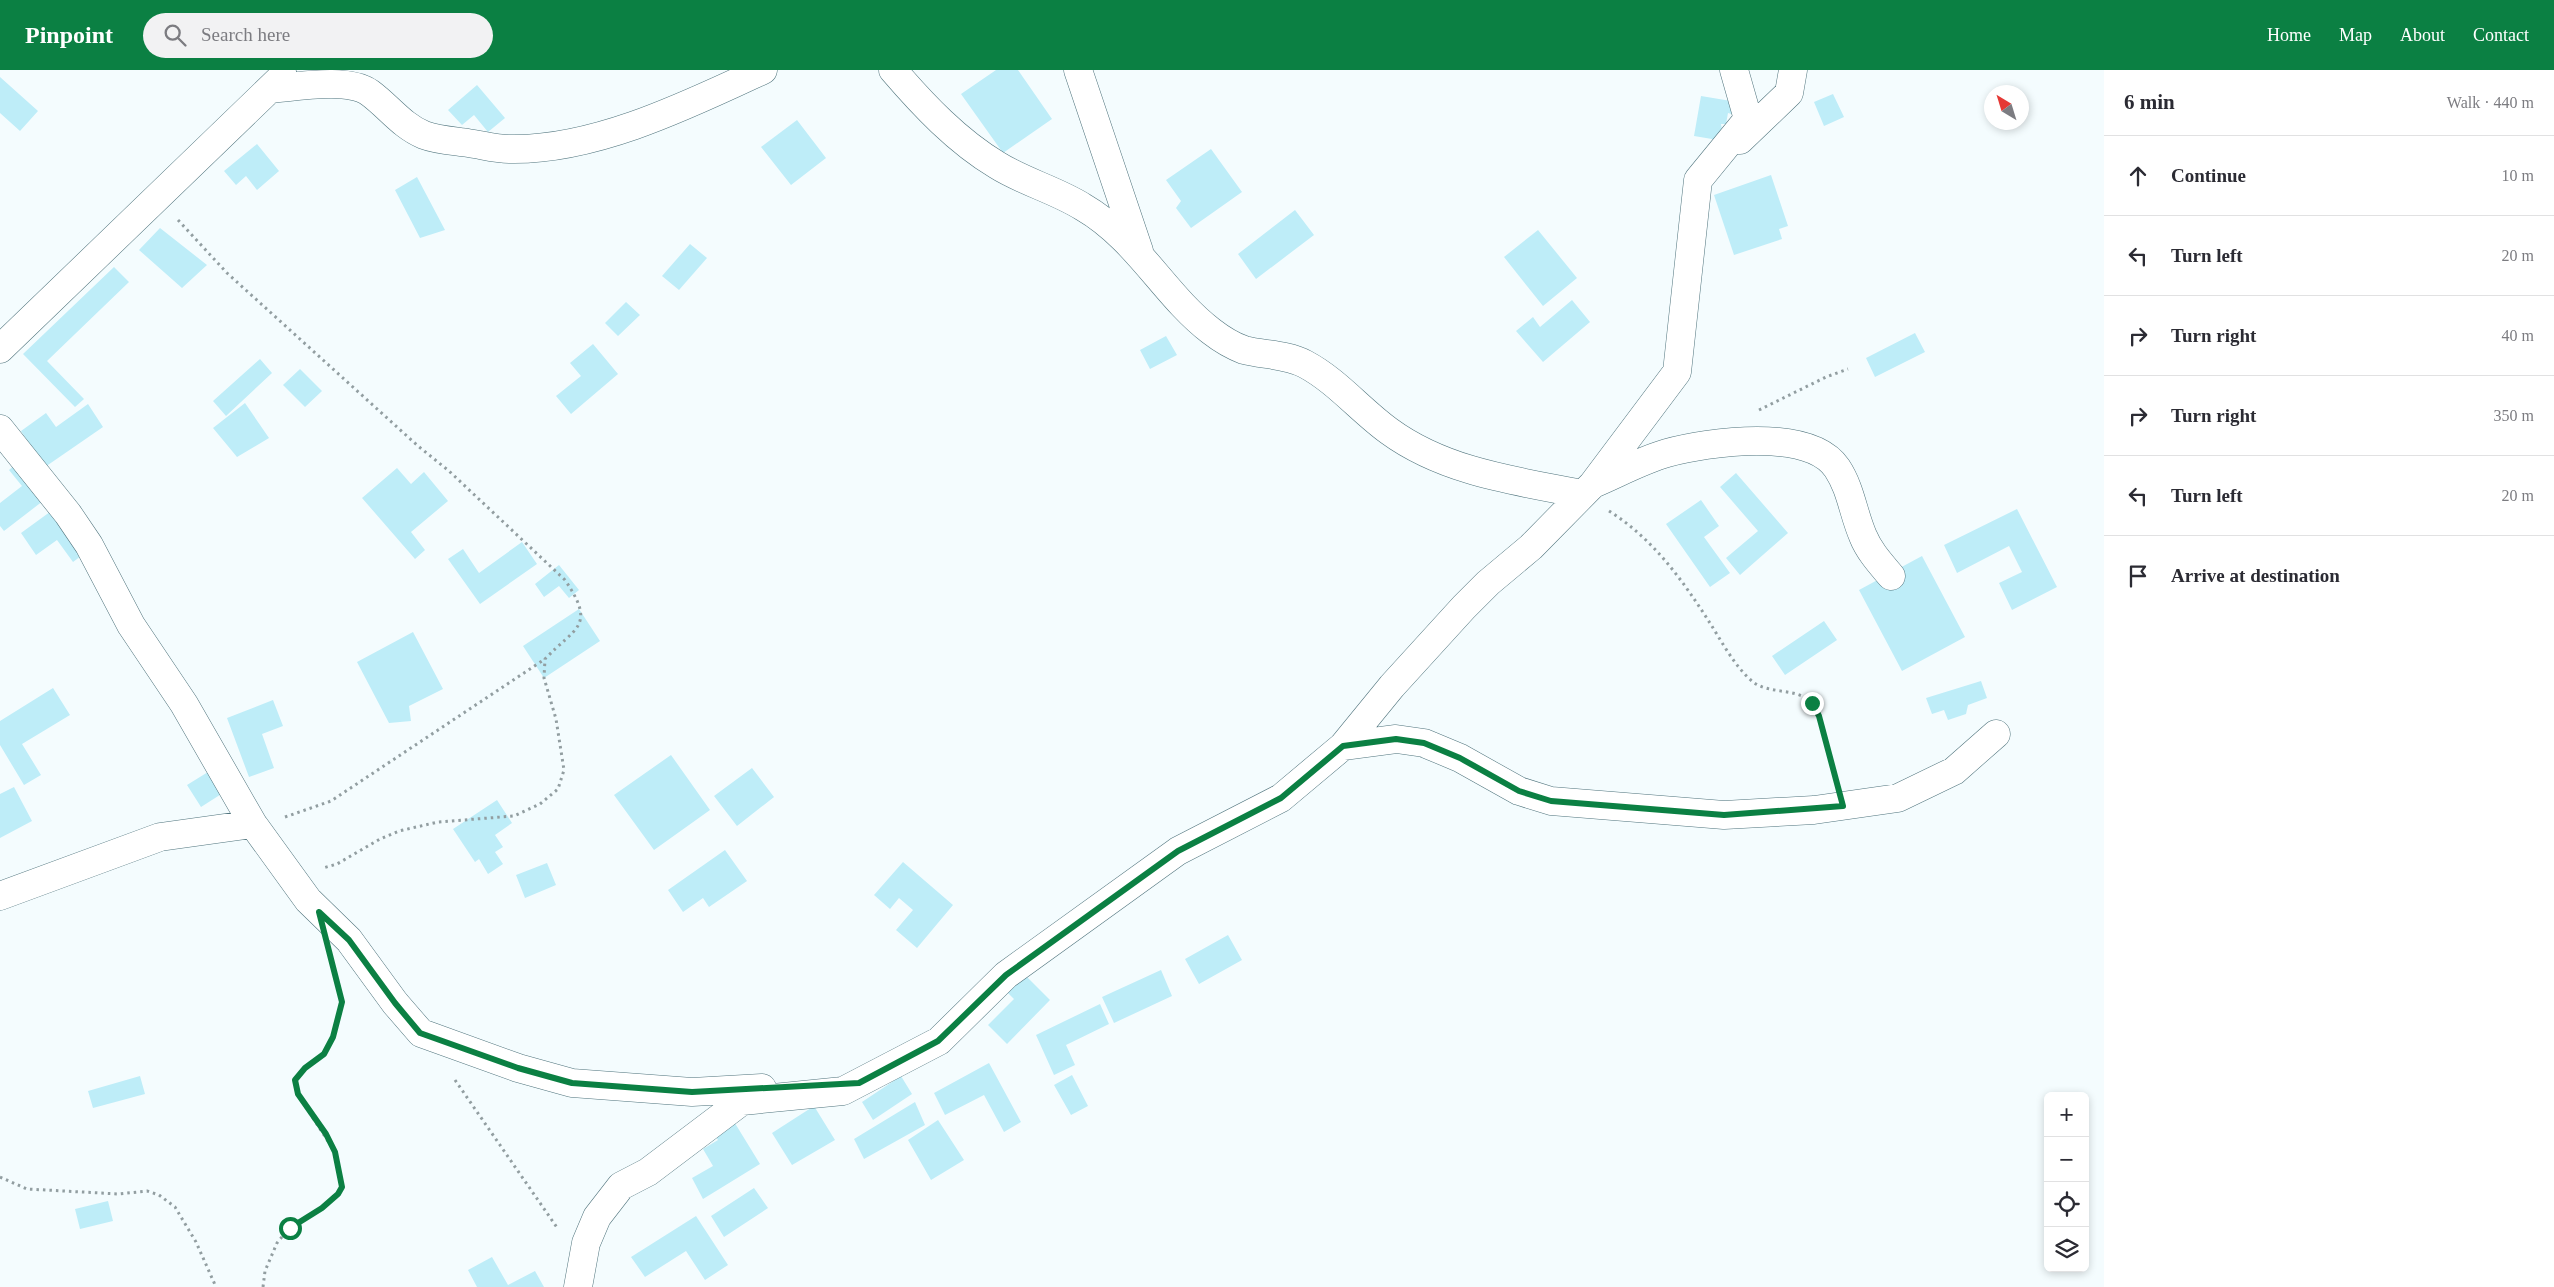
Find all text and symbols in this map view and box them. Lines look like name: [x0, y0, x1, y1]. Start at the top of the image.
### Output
search box: [143, 13, 493, 58]
icon: search: [161, 21, 189, 49]
text: Pinpoint: [25, 22, 113, 48]
text: Search here: [201, 24, 290, 45]
text: Home: [2267, 25, 2311, 45]
text: Map: [2339, 25, 2372, 45]
text: About: [2400, 25, 2445, 45]
text: Contact: [2473, 25, 2529, 45]
north arrow: [1984, 85, 2029, 130]
text: 6 min: [2124, 90, 2175, 114]
text: Walk · 440 m: [2447, 94, 2534, 111]
icon: ahead: [2124, 162, 2152, 190]
text: Continue: [2171, 165, 2246, 186]
text: 10 m: [2502, 167, 2534, 184]
icon: left: [2124, 242, 2152, 270]
text: Turn left: [2171, 245, 2243, 266]
text: 20 m: [2502, 247, 2534, 264]
icon: right: [2124, 322, 2152, 350]
text: Turn right: [2171, 325, 2256, 346]
text: 40 m: [2502, 327, 2534, 344]
icon: right: [2124, 402, 2152, 430]
text: Turn right: [2171, 405, 2256, 426]
text: 350 m: [2494, 407, 2534, 424]
icon: left: [2124, 482, 2152, 510]
text: Turn left: [2171, 485, 2243, 506]
text: 20 m: [2502, 487, 2534, 504]
icon: arrive: [2124, 562, 2152, 590]
text: Arrive at destination: [2171, 565, 2340, 586]
route end: [1801, 692, 1824, 715]
map controls: [2044, 1092, 2089, 1272]
button: +: [2044, 1092, 2089, 1137]
button: −: [2044, 1137, 2089, 1182]
button: locate: [2044, 1182, 2089, 1227]
route start: [279, 1217, 302, 1240]
button: layers: [2044, 1227, 2089, 1272]

